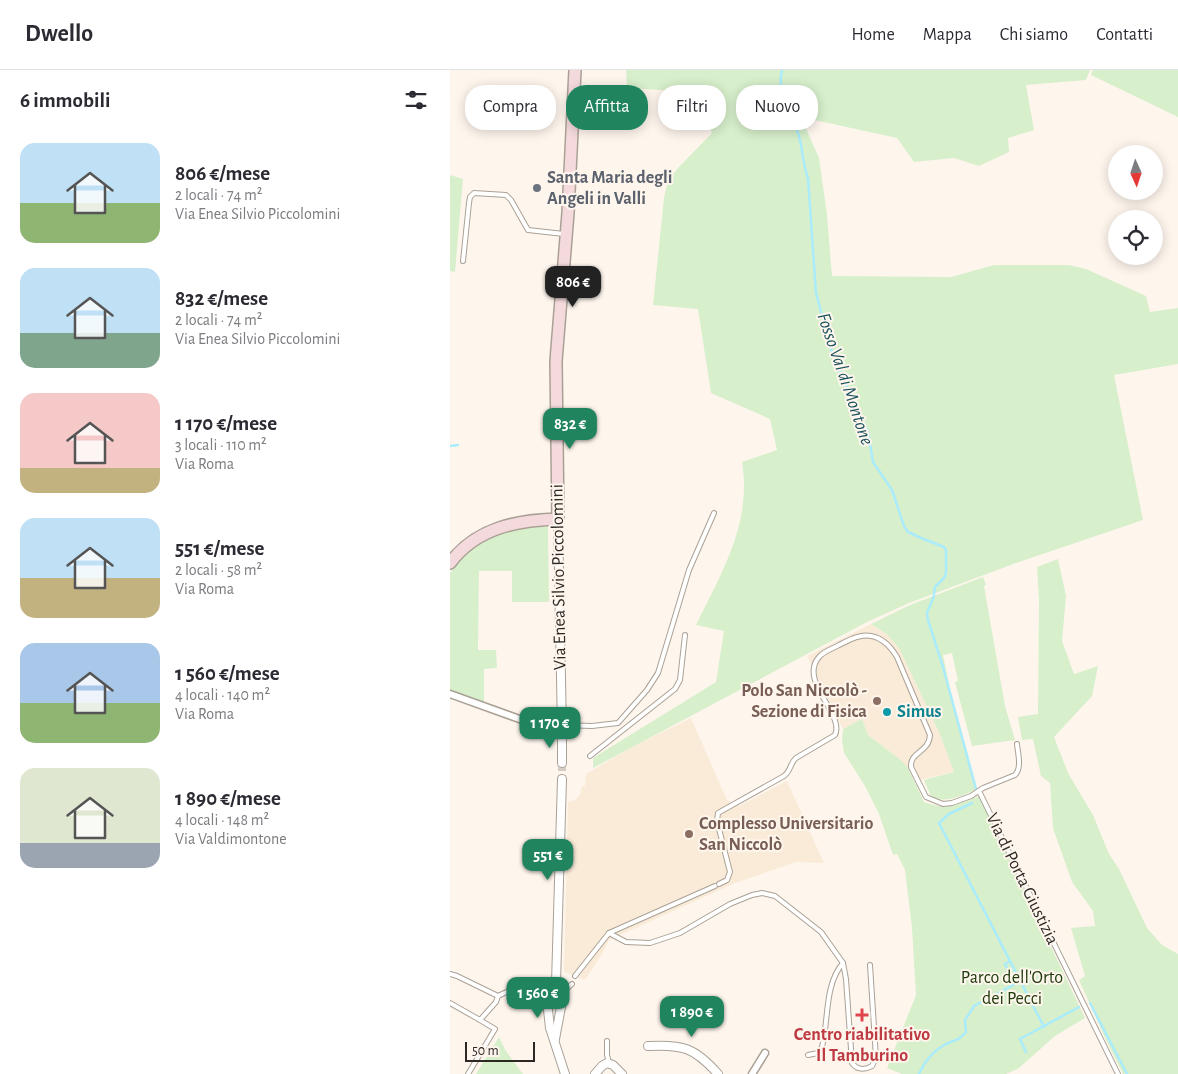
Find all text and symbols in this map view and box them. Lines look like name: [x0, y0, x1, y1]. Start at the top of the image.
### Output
text: Dwello: [25, 22, 93, 46]
text: Home: [851, 26, 895, 44]
text: Mappa: [923, 26, 972, 44]
text: Chi siamo: [1000, 26, 1068, 44]
text: Contatti: [1096, 26, 1153, 44]
chip: Compra: [465, 85, 556, 130]
chip: Affitta: [566, 85, 648, 130]
chip: Filtri: [658, 85, 726, 130]
chip: Nuovo: [736, 85, 818, 130]
icon: filters: [402, 86, 430, 114]
text: 6 immobili: [20, 90, 110, 111]
north arrow: [1108, 145, 1162, 200]
map controls: [1108, 145, 1163, 265]
icon: home: [60, 163, 120, 223]
text: 806 €/mese: [175, 163, 270, 184]
place label: Santa Maria degli Angeli in Valli: [547, 169, 672, 208]
marker: Santa Maria degli Angeli in Valli: [531, 182, 543, 194]
text: 2 locali · 74 m²: [175, 187, 262, 203]
text: Via Enea Silvio Piccolomini: [175, 206, 340, 222]
button: locate: [1108, 210, 1163, 265]
pin: 806 €: [538, 266, 608, 308]
text: 806 €: [556, 274, 590, 290]
icon: home: [60, 288, 120, 348]
text: 832 €/mese: [175, 288, 268, 309]
water label: Fosso Val di Montone: [813, 310, 877, 448]
text: 2 locali · 74 m²: [175, 312, 262, 328]
text: Via Enea Silvio Piccolomini: [175, 331, 340, 347]
pin: 832 €: [535, 408, 605, 450]
icon: home: [60, 413, 120, 473]
text: 1 170 €/mese: [175, 413, 277, 434]
text: 832 €: [554, 416, 586, 432]
text: 3 locali · 110 m²: [175, 437, 267, 453]
text: Via Roma: [175, 456, 234, 472]
street label: Via Enea Silvio Piccolomini: [548, 484, 570, 670]
icon: home: [60, 538, 120, 598]
text: 551 €/mese: [175, 538, 264, 559]
text: 2 locali · 58 m²: [175, 562, 262, 578]
text: Via Roma: [175, 581, 234, 597]
icon: home: [60, 663, 120, 723]
text: 1 560 €/mese: [175, 663, 280, 684]
place label: Polo San Niccolò - Sezione di Fisica: [741, 682, 867, 721]
text: 4 locali · 140 m²: [175, 687, 270, 703]
marker: Polo San Niccolò - Sezione di Fisica: [871, 695, 883, 707]
place label: Simus: [897, 703, 942, 721]
text: Via Roma: [175, 706, 234, 722]
pin: 1 170 €: [504, 706, 596, 749]
marker: Simus: [881, 706, 893, 718]
text: 1 170 €: [530, 715, 570, 731]
icon: home: [60, 788, 120, 848]
text: 1 890 €/mese: [175, 788, 281, 809]
street label: Via di Porta Giustizia: [982, 810, 1062, 948]
text: 4 locali · 148 m²: [175, 812, 269, 828]
place label: Complesso Universitario San Niccolò: [699, 815, 873, 854]
marker: Complesso Universitario San Niccolò: [683, 828, 695, 840]
text: Via Valdimontone: [175, 831, 287, 847]
pin: 551 €: [513, 838, 583, 881]
text: 551 €: [533, 847, 563, 863]
park label: Parco dell'Orto dei Pecci: [961, 969, 1063, 1008]
pin: 1 560 €: [492, 976, 584, 1019]
text: 1 560 €: [517, 985, 559, 1001]
pin: 1 890 €: [646, 996, 738, 1038]
text: 1 890 €: [671, 1004, 713, 1020]
marker: Centro riabilitativo Il Tamburino: [855, 1008, 869, 1022]
place label: Centro riabilitativo Il Tamburino: [794, 1026, 930, 1065]
scale bar: [465, 1039, 535, 1062]
text: 50 m: [472, 1044, 499, 1058]

